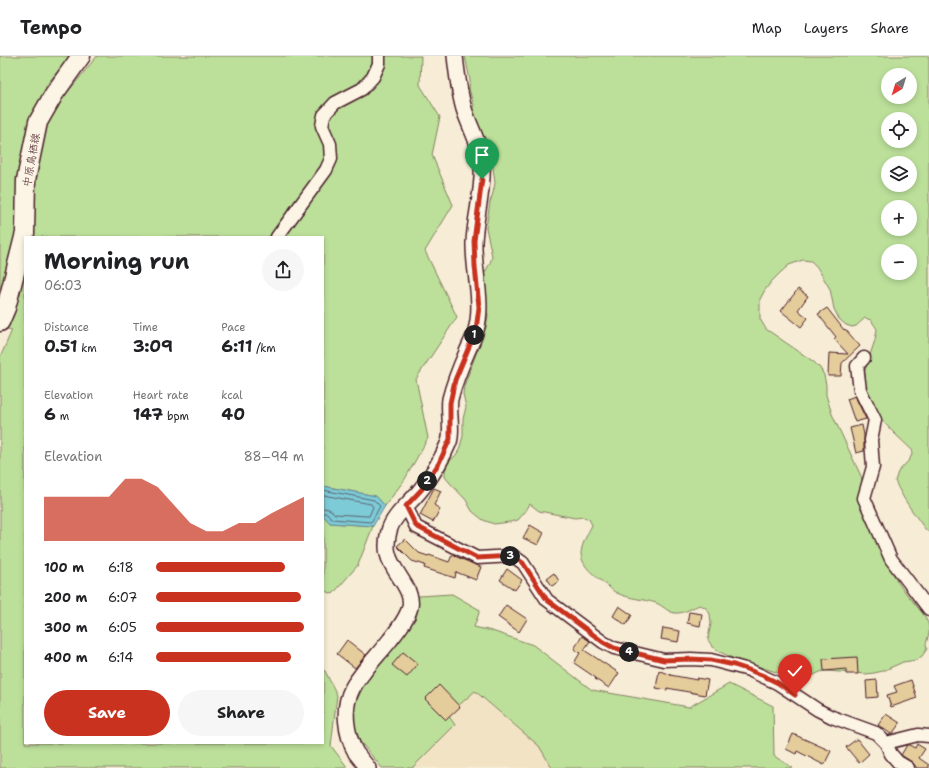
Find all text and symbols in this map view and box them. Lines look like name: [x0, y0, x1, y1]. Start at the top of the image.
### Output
text: Tempo: [20, 15, 82, 40]
text: Map: [752, 19, 782, 37]
text: Layers: [804, 19, 848, 37]
text: Share: [870, 19, 909, 37]
north arrow: [881, 68, 917, 104]
map controls: [881, 68, 917, 280]
button: locate: [881, 112, 917, 148]
street label: 中原鳥栖線: [19, 132, 44, 188]
pin: [465, 138, 499, 179]
icon: arrive: [471, 144, 493, 166]
button: layers: [881, 156, 917, 192]
button: +: [881, 200, 917, 236]
button: −: [881, 244, 917, 280]
text: Morning run: [44, 247, 189, 276]
button: share: [262, 249, 304, 291]
text: 06:03: [44, 277, 82, 294]
text: Distance: [44, 320, 89, 335]
text: Time: [133, 320, 158, 335]
text: Pace: [221, 320, 246, 335]
pin: 1: [464, 325, 484, 345]
text: 1: [471, 327, 477, 342]
text: 0.51: [44, 335, 77, 357]
text: 3:09: [133, 335, 173, 357]
text: 6:11: [221, 335, 252, 357]
text: km: [77, 341, 97, 356]
text: /km: [252, 341, 276, 356]
text: Elevation: [44, 388, 93, 403]
text: Heart rate: [133, 388, 189, 403]
text: kcal: [221, 388, 243, 403]
text: 6: [44, 403, 56, 425]
text: 147: [133, 403, 163, 425]
text: 40: [221, 403, 245, 425]
text: m: [56, 409, 69, 424]
text: bpm: [163, 409, 189, 424]
text: Elevation: [44, 448, 102, 465]
text: 88–94 m: [244, 448, 304, 465]
pin: 2: [417, 471, 437, 491]
text: 2: [423, 473, 431, 488]
pin: 3: [500, 546, 520, 566]
text: 3: [506, 548, 514, 563]
text: 100 m: [44, 559, 84, 576]
text: 6:18: [108, 559, 134, 576]
text: 200 m: [44, 589, 87, 606]
text: 6:07: [108, 589, 137, 606]
text: 300 m: [44, 619, 88, 636]
text: 6:05: [108, 619, 137, 636]
pin: 4: [619, 642, 639, 662]
text: 4: [625, 644, 633, 659]
text: 400 m: [44, 649, 88, 666]
text: 6:14: [108, 649, 133, 666]
pin: [778, 654, 812, 695]
icon: check: [784, 660, 806, 682]
button: Save: [44, 690, 170, 736]
button: Share: [178, 690, 304, 736]

